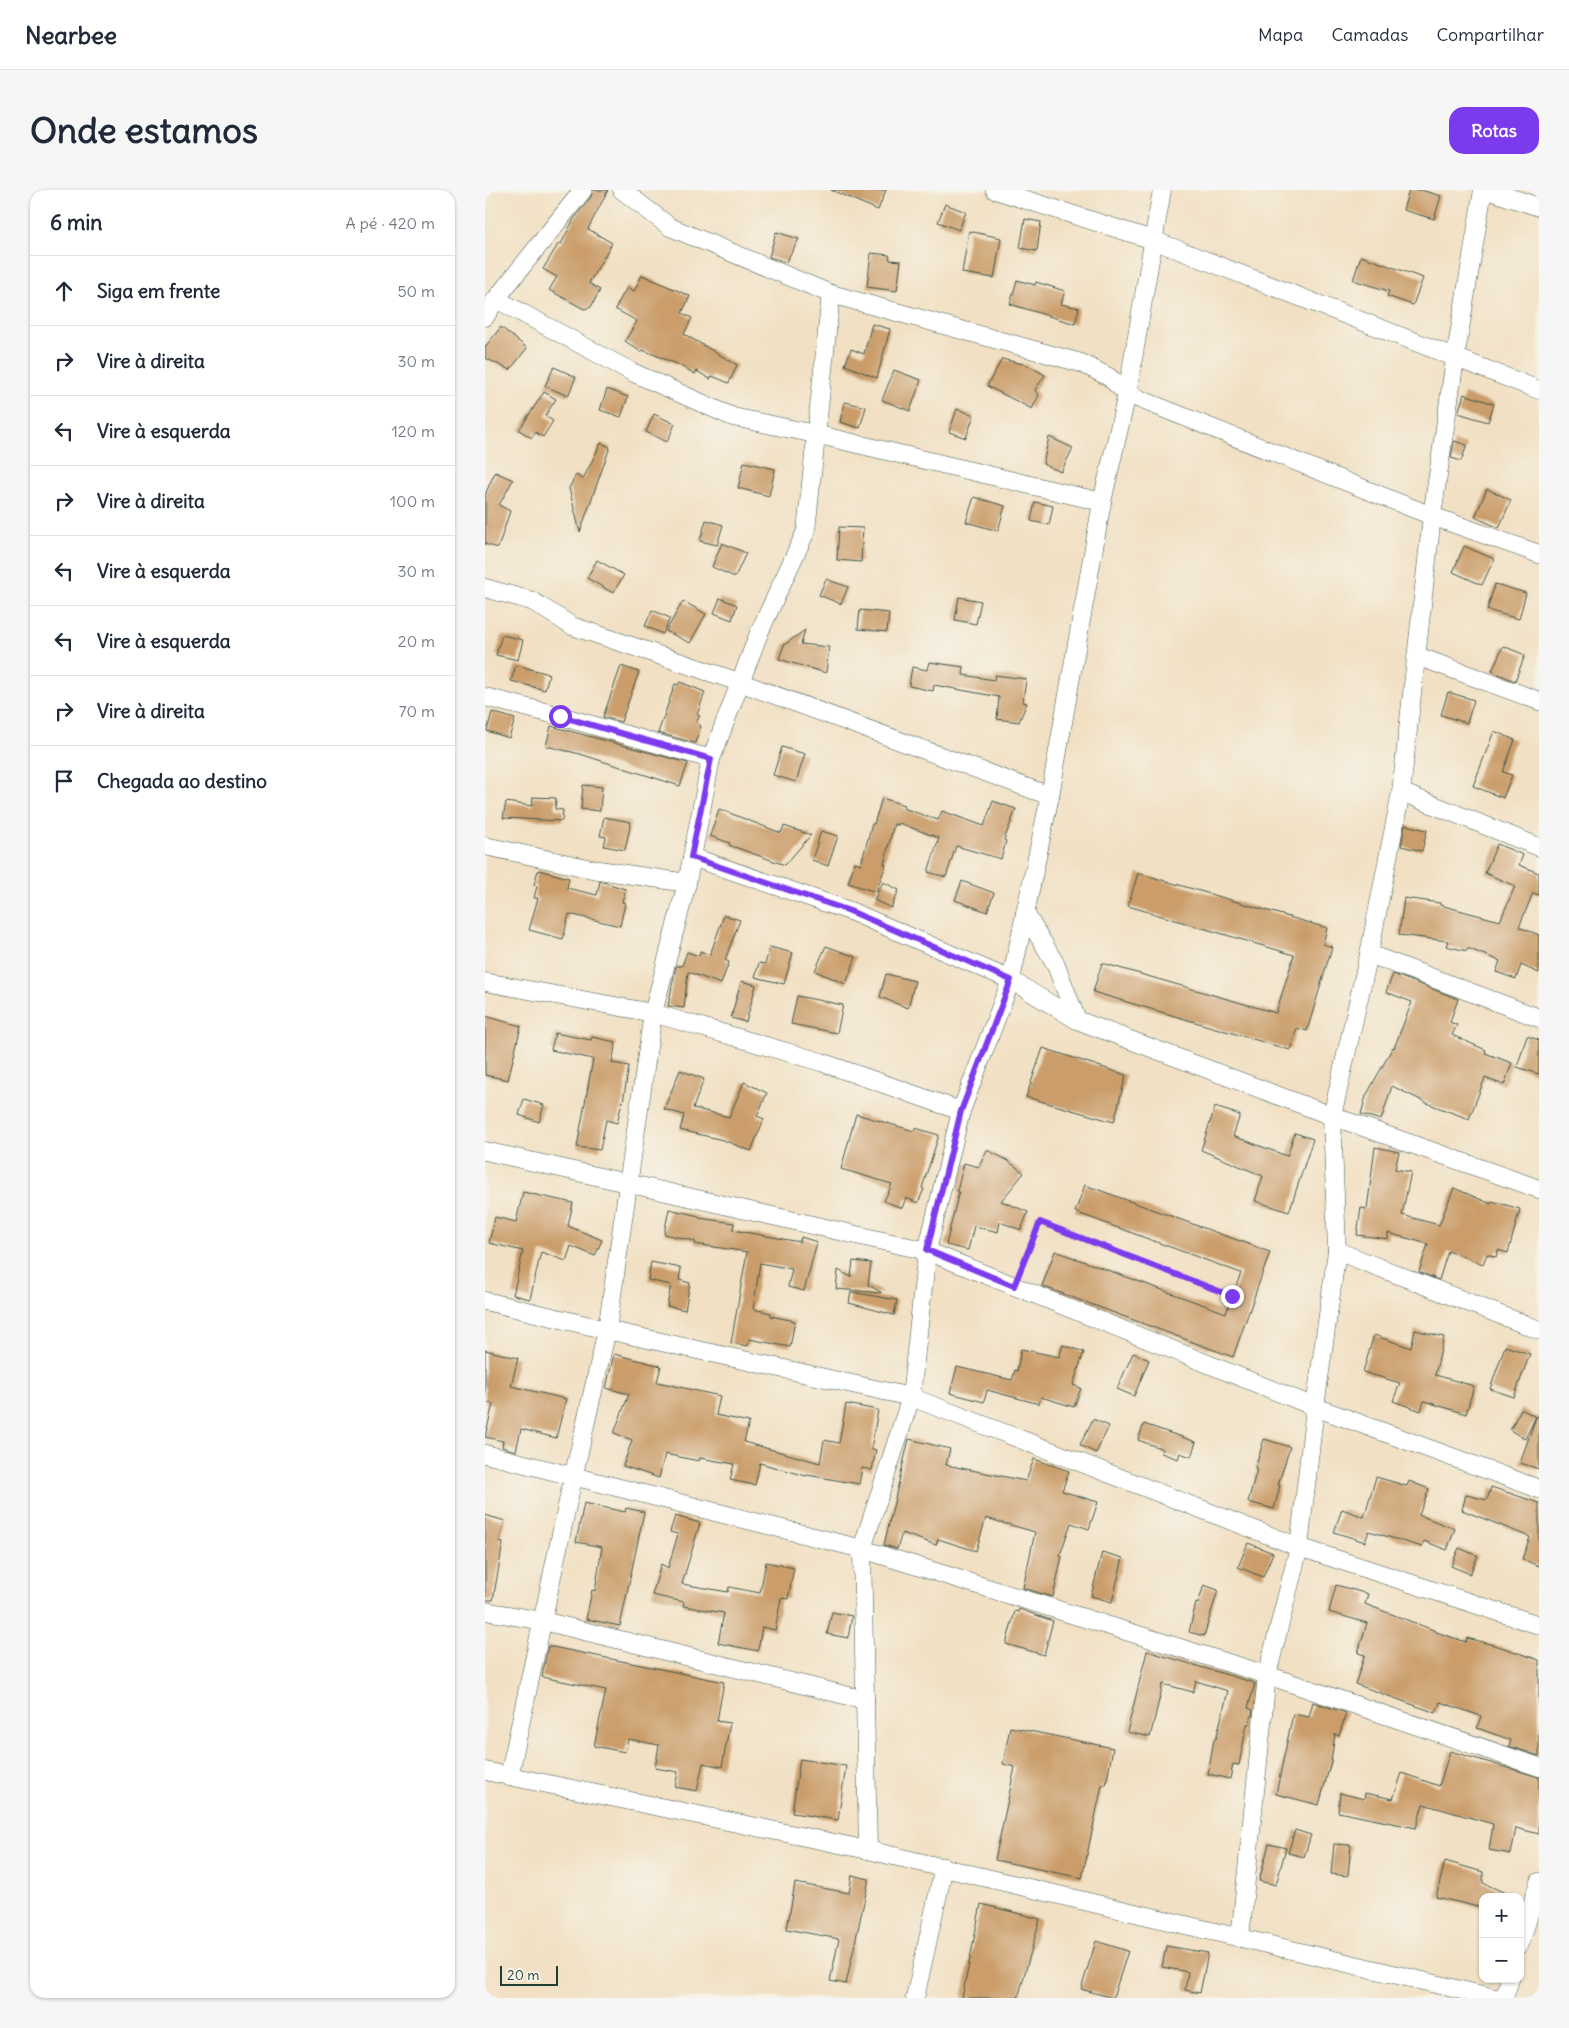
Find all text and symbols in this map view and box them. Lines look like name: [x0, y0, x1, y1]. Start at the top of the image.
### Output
text: Nearbee: [25, 20, 117, 50]
text: Mapa: [1258, 23, 1303, 46]
text: Camadas: [1331, 23, 1408, 46]
text: Compartilhar: [1436, 23, 1544, 46]
button: Rotas: [1449, 107, 1539, 154]
text: Onde estamos: [30, 108, 258, 152]
text: 6 min: [50, 209, 102, 236]
text: A pé · 420 m: [346, 213, 435, 233]
icon: ahead: [50, 277, 78, 305]
text: Siga em frente: [97, 279, 220, 303]
text: 50 m: [397, 281, 435, 301]
icon: right: [50, 347, 78, 375]
text: Vire à direita: [97, 349, 205, 373]
text: 30 m: [398, 351, 435, 371]
icon: left: [50, 417, 78, 445]
text: Vire à esquerda: [97, 419, 231, 443]
text: 120 m: [392, 421, 435, 441]
icon: right: [50, 487, 78, 515]
text: Vire à direita: [97, 489, 205, 513]
text: 100 m: [390, 491, 435, 511]
icon: left: [50, 557, 78, 585]
text: Vire à esquerda: [97, 559, 231, 583]
text: 30 m: [398, 561, 435, 581]
icon: left: [50, 627, 78, 655]
text: Vire à esquerda: [97, 629, 231, 653]
text: 20 m: [398, 631, 435, 651]
icon: right: [50, 697, 78, 725]
text: Vire à direita: [97, 699, 205, 723]
text: 70 m: [399, 701, 435, 721]
route start: [549, 705, 572, 728]
icon: arrive: [50, 767, 78, 795]
text: Chegada ao destino: [97, 769, 267, 793]
route end: [1221, 1285, 1244, 1308]
map controls: [1479, 1893, 1524, 1983]
button: +: [1479, 1893, 1524, 1938]
button: −: [1479, 1938, 1524, 1983]
scale bar: [500, 1963, 557, 1986]
text: 20 m: [507, 1966, 540, 1984]

